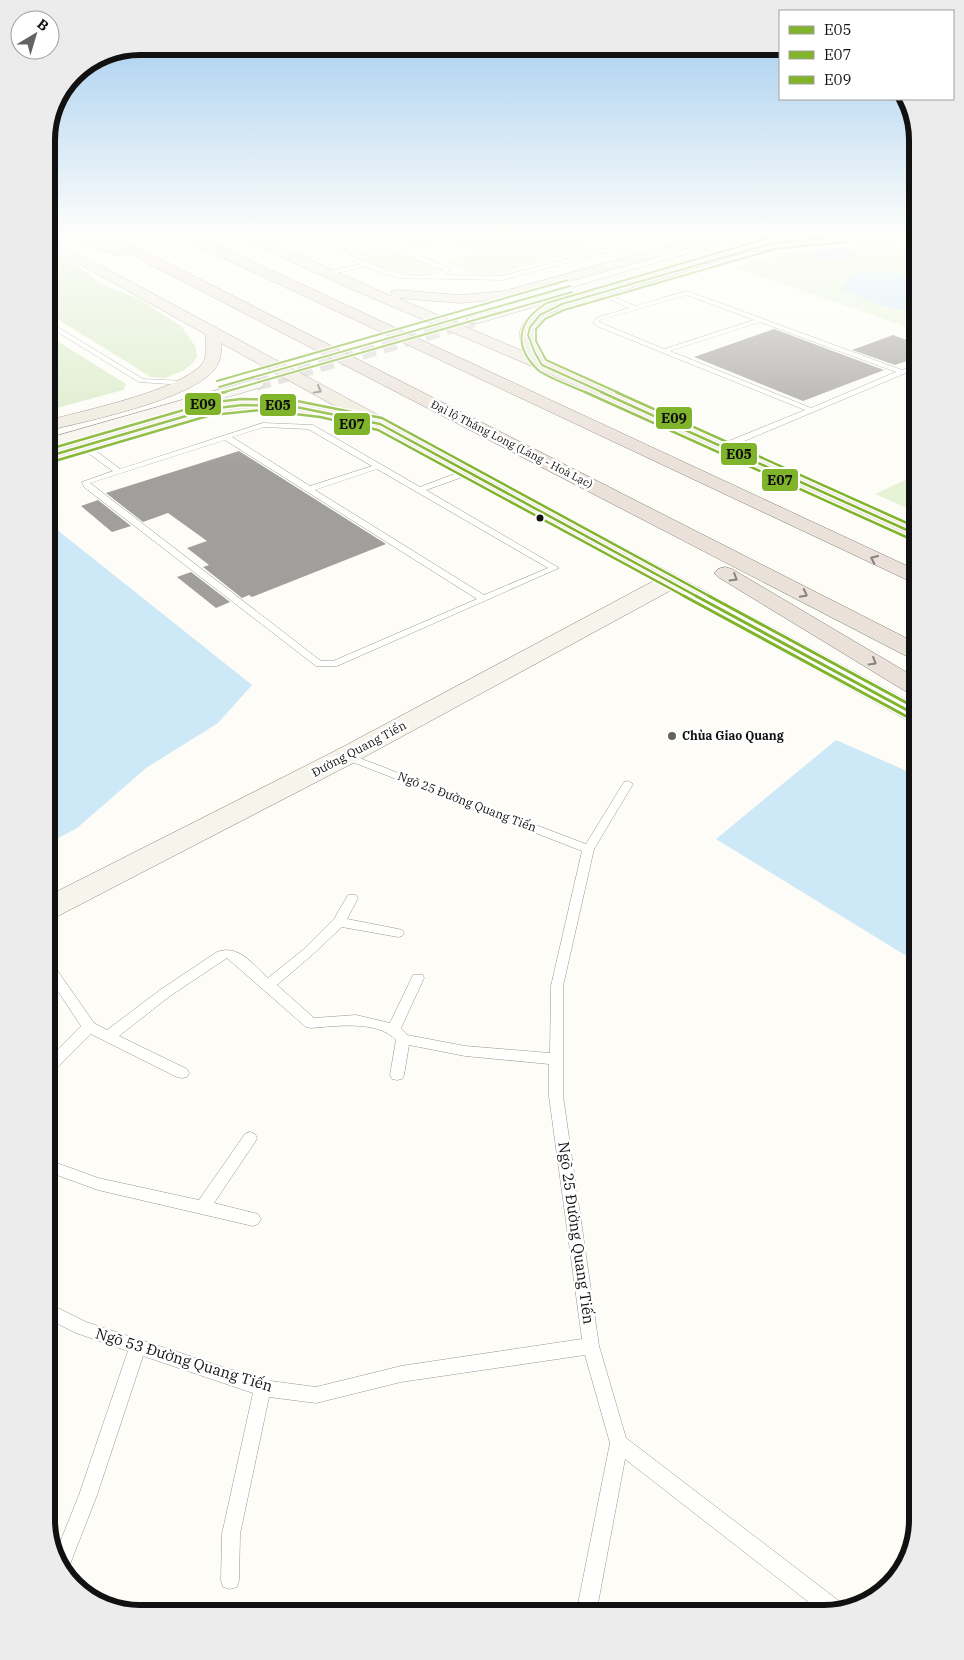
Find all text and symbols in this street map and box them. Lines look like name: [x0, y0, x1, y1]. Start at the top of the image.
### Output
north arrow: [10, 10, 60, 60]
legend: [779, 10, 954, 100]
text: B: [34, 15, 53, 35]
text: E05: [824, 20, 852, 39]
text: E07: [824, 45, 852, 64]
text: E09: [824, 70, 852, 89]
one-way arrow: [313, 384, 322, 394]
line badge: E09: [184, 392, 222, 416]
line badge: E05: [259, 393, 297, 417]
text: E09: [190, 395, 216, 413]
text: E05: [265, 396, 291, 414]
street label: Đại lộ Thăng Long (Láng - Hoà Lạc): [429, 397, 595, 491]
line badge: E09: [655, 406, 693, 430]
text: E09: [661, 409, 687, 427]
line badge: E07: [333, 412, 371, 436]
text: E07: [339, 415, 365, 433]
line badge: E05: [720, 442, 758, 466]
text: E05: [726, 445, 752, 463]
line badge: E07: [761, 468, 799, 492]
text: E07: [767, 471, 793, 489]
unlabelled marker: [535, 513, 545, 523]
one-way arrow: [870, 554, 879, 565]
one-way arrow: [728, 571, 737, 581]
one-way arrow: [799, 588, 808, 598]
one-way arrow: [867, 655, 876, 665]
street label: Đường Quang Tiến: [309, 717, 409, 780]
place label: Chùa Giao Quang: [682, 728, 784, 743]
marker: Chùa Giao Quang: [666, 730, 678, 742]
street label: Ngõ 25 Đường Quang Tiến: [396, 768, 539, 835]
street label: Ngõ 25 Đường Quang Tiến: [554, 1140, 599, 1326]
street label: Ngõ 53 Đường Quang Tiến: [93, 1324, 275, 1396]

